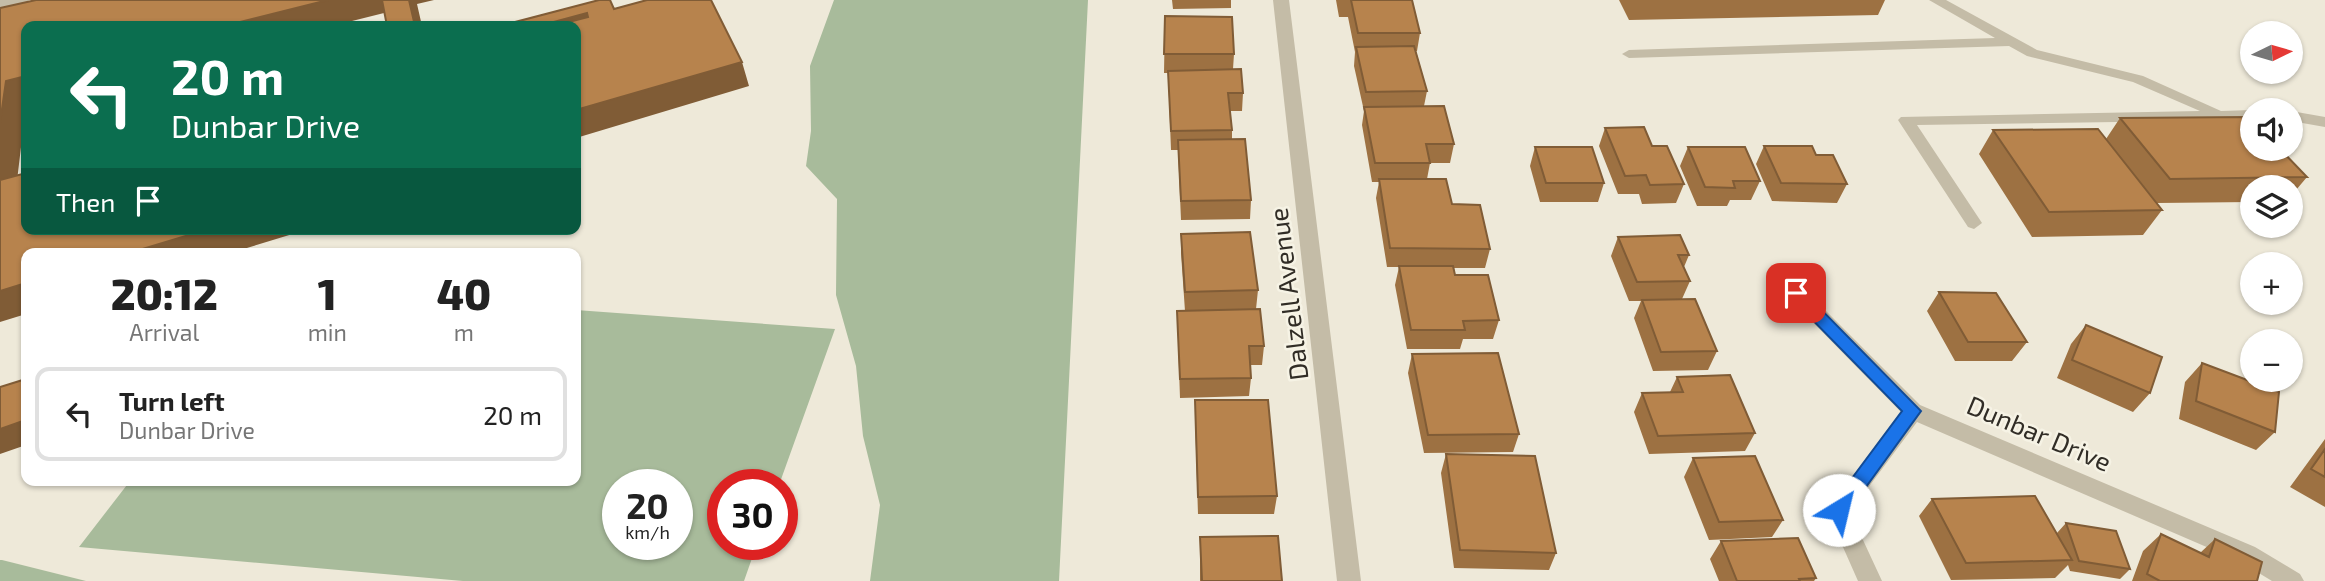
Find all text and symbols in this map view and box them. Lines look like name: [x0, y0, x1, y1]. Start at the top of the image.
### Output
north arrow: [2240, 21, 2303, 84]
map controls: [2240, 21, 2303, 392]
text: 20 m: [171, 46, 284, 105]
icon: left: [56, 49, 147, 140]
button: sound: [2240, 98, 2303, 161]
text: Dunbar Drive: [171, 106, 360, 144]
button: layers: [2240, 175, 2303, 238]
icon: arrive: [129, 182, 167, 220]
text: Then: [56, 186, 115, 217]
street label: Dalzell Avenue: [1262, 206, 1313, 382]
button: +: [2240, 252, 2303, 315]
pin: [1766, 263, 1826, 323]
text: 20:12: [111, 268, 218, 318]
text: 1: [318, 268, 337, 318]
text: 40: [437, 268, 491, 318]
icon: arrive: [1777, 274, 1815, 312]
text: Arrival: [129, 318, 199, 346]
text: min: [308, 318, 347, 346]
text: m: [454, 318, 474, 346]
button: −: [2240, 329, 2303, 392]
text: Turn left: [119, 385, 225, 416]
street label: Dunbar Drive: [1963, 388, 2116, 477]
icon: left: [60, 395, 98, 433]
text: 20 m: [483, 399, 542, 430]
text: Dunbar Drive: [119, 416, 255, 444]
speed limit sign: 30: [707, 469, 798, 560]
position arrow: [1802, 473, 1876, 547]
text: 20: [626, 484, 669, 526]
text: km/h: [625, 521, 670, 543]

